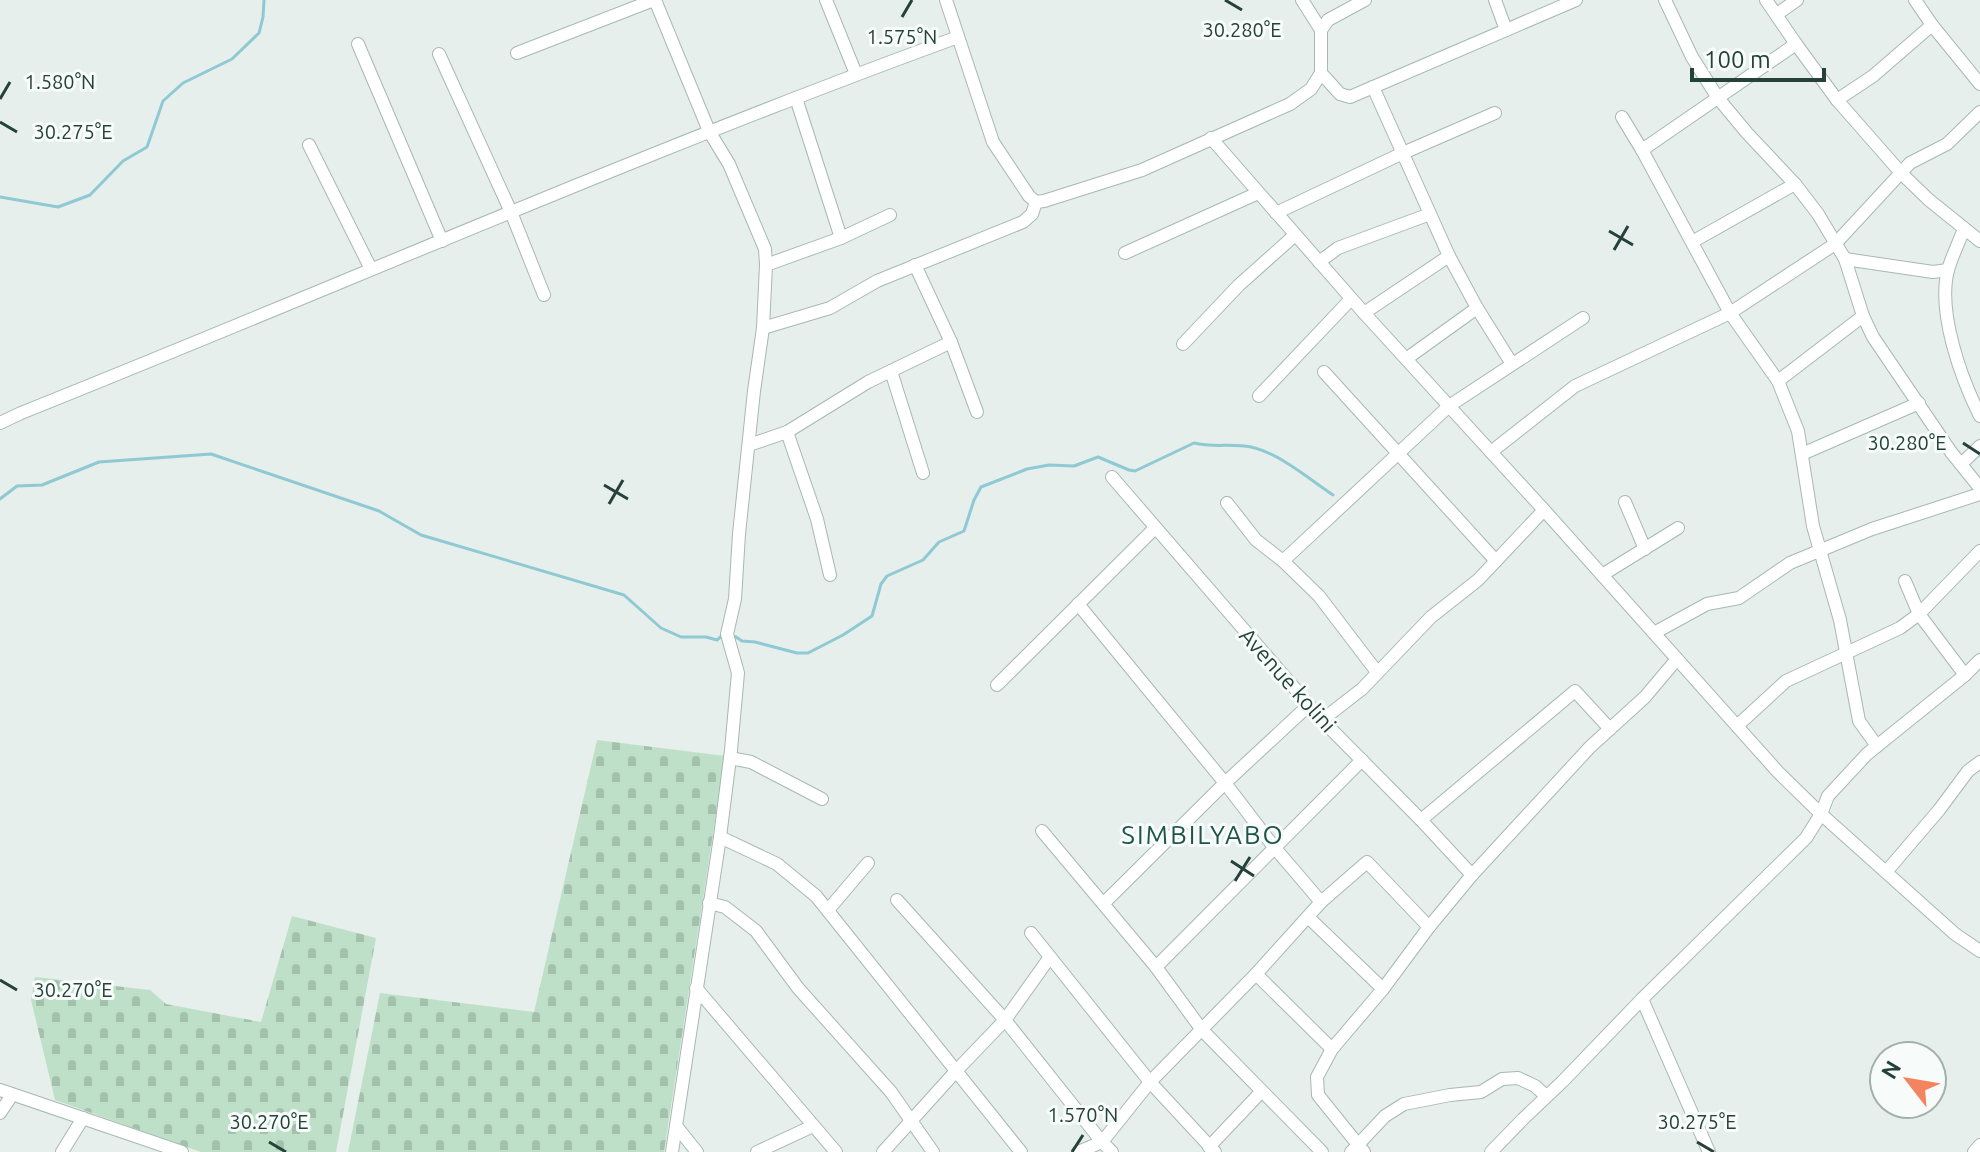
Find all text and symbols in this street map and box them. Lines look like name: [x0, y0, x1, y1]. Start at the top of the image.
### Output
text: 30.280°E: [1203, 18, 1282, 41]
text: 1.575°N: [867, 25, 937, 48]
scale bar: [1692, 32, 1824, 82]
text: 100 m: [1704, 46, 1771, 73]
text: 1.580°N: [25, 70, 95, 93]
text: 30.275°E: [34, 120, 113, 143]
text: 30.280°E: [1868, 431, 1947, 454]
street label: Avenue kolini: [1235, 622, 1342, 737]
district label: SIMBILYABO: [1121, 820, 1285, 849]
text: 30.270°E: [34, 978, 113, 1001]
north arrow: [1868, 1040, 1948, 1120]
text: N: [1875, 1056, 1905, 1083]
text: 1.570°N: [1048, 1103, 1118, 1126]
text: 30.270°E: [230, 1110, 309, 1133]
text: 30.275°E: [1658, 1110, 1737, 1133]

